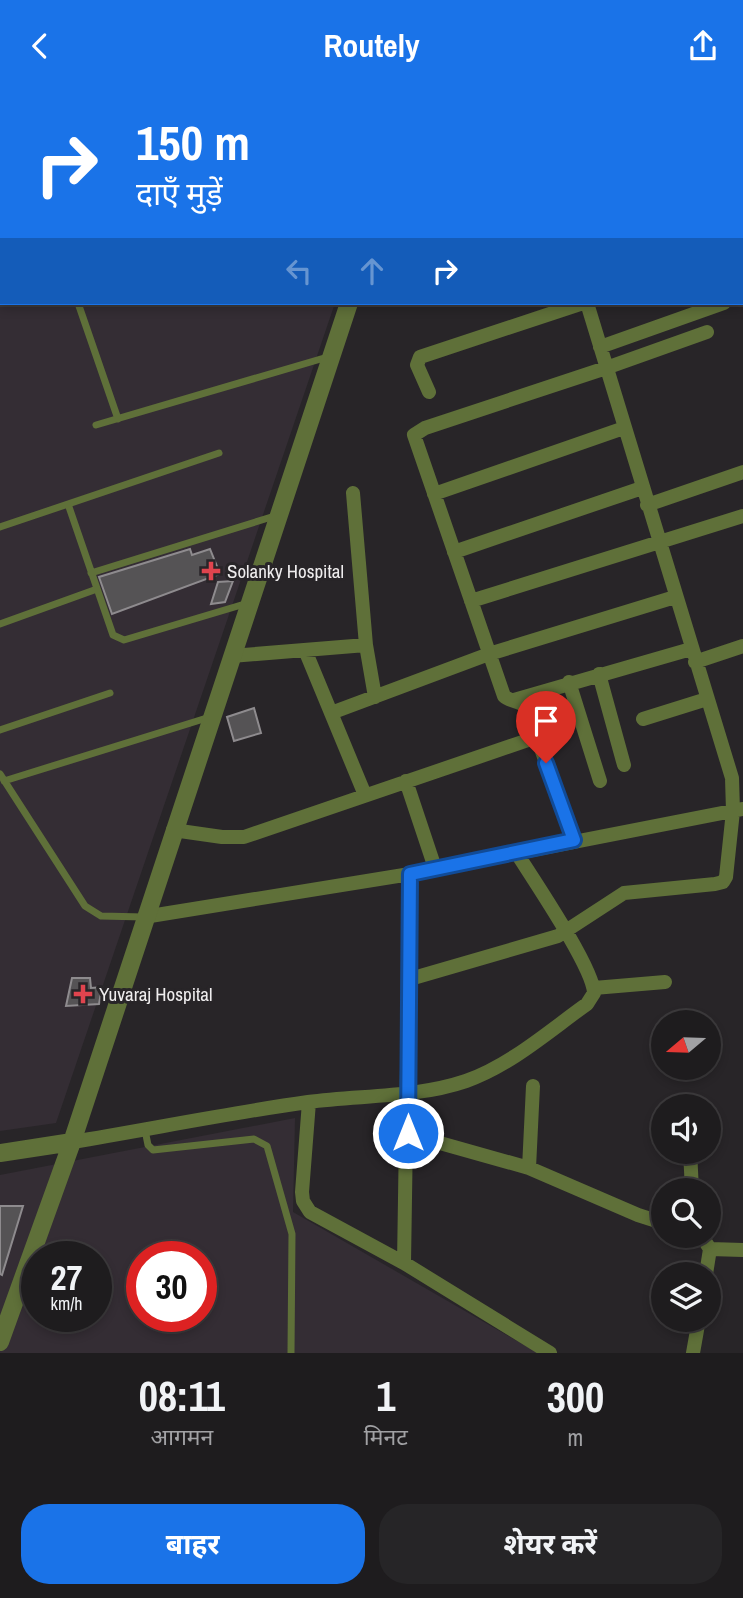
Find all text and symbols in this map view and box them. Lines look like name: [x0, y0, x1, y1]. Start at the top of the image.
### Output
text: Routely: [323, 24, 420, 67]
icon: back: [21, 27, 59, 65]
icon: share: [684, 27, 722, 65]
text: 150 m: [136, 109, 250, 175]
icon: right: [21, 119, 112, 210]
text: दाएँ मुड़ें: [136, 172, 223, 215]
icon: left: [280, 252, 318, 290]
icon: ahead: [353, 252, 391, 290]
icon: right: [426, 252, 464, 290]
place label: Solanky Hospital: [227, 558, 344, 584]
marker: Solanky Hospital: [201, 561, 221, 581]
pin: [516, 691, 576, 763]
icon: arrive: [527, 702, 565, 740]
place label: Yuvaraj Hospital: [99, 981, 212, 1007]
marker: Yuvaraj Hospital: [73, 984, 93, 1004]
north arrow: [651, 1010, 721, 1080]
map controls: [651, 1010, 721, 1332]
button: sound: [651, 1094, 721, 1164]
position arrow: [371, 1096, 445, 1170]
button: search: [651, 1178, 721, 1248]
speed limit sign: 30: [126, 1241, 217, 1332]
text: 27: [51, 1254, 82, 1301]
button: layers: [651, 1262, 721, 1332]
text: km/h: [51, 1291, 83, 1316]
text: 08:11: [139, 1368, 225, 1424]
text: 1: [376, 1368, 395, 1424]
text: 300: [547, 1369, 604, 1425]
text: आगमन: [150, 1421, 213, 1452]
text: मिनट: [364, 1421, 408, 1452]
text: m: [568, 1422, 583, 1453]
button: बाहर: [21, 1504, 365, 1584]
button: शेयर करें: [379, 1504, 722, 1584]

